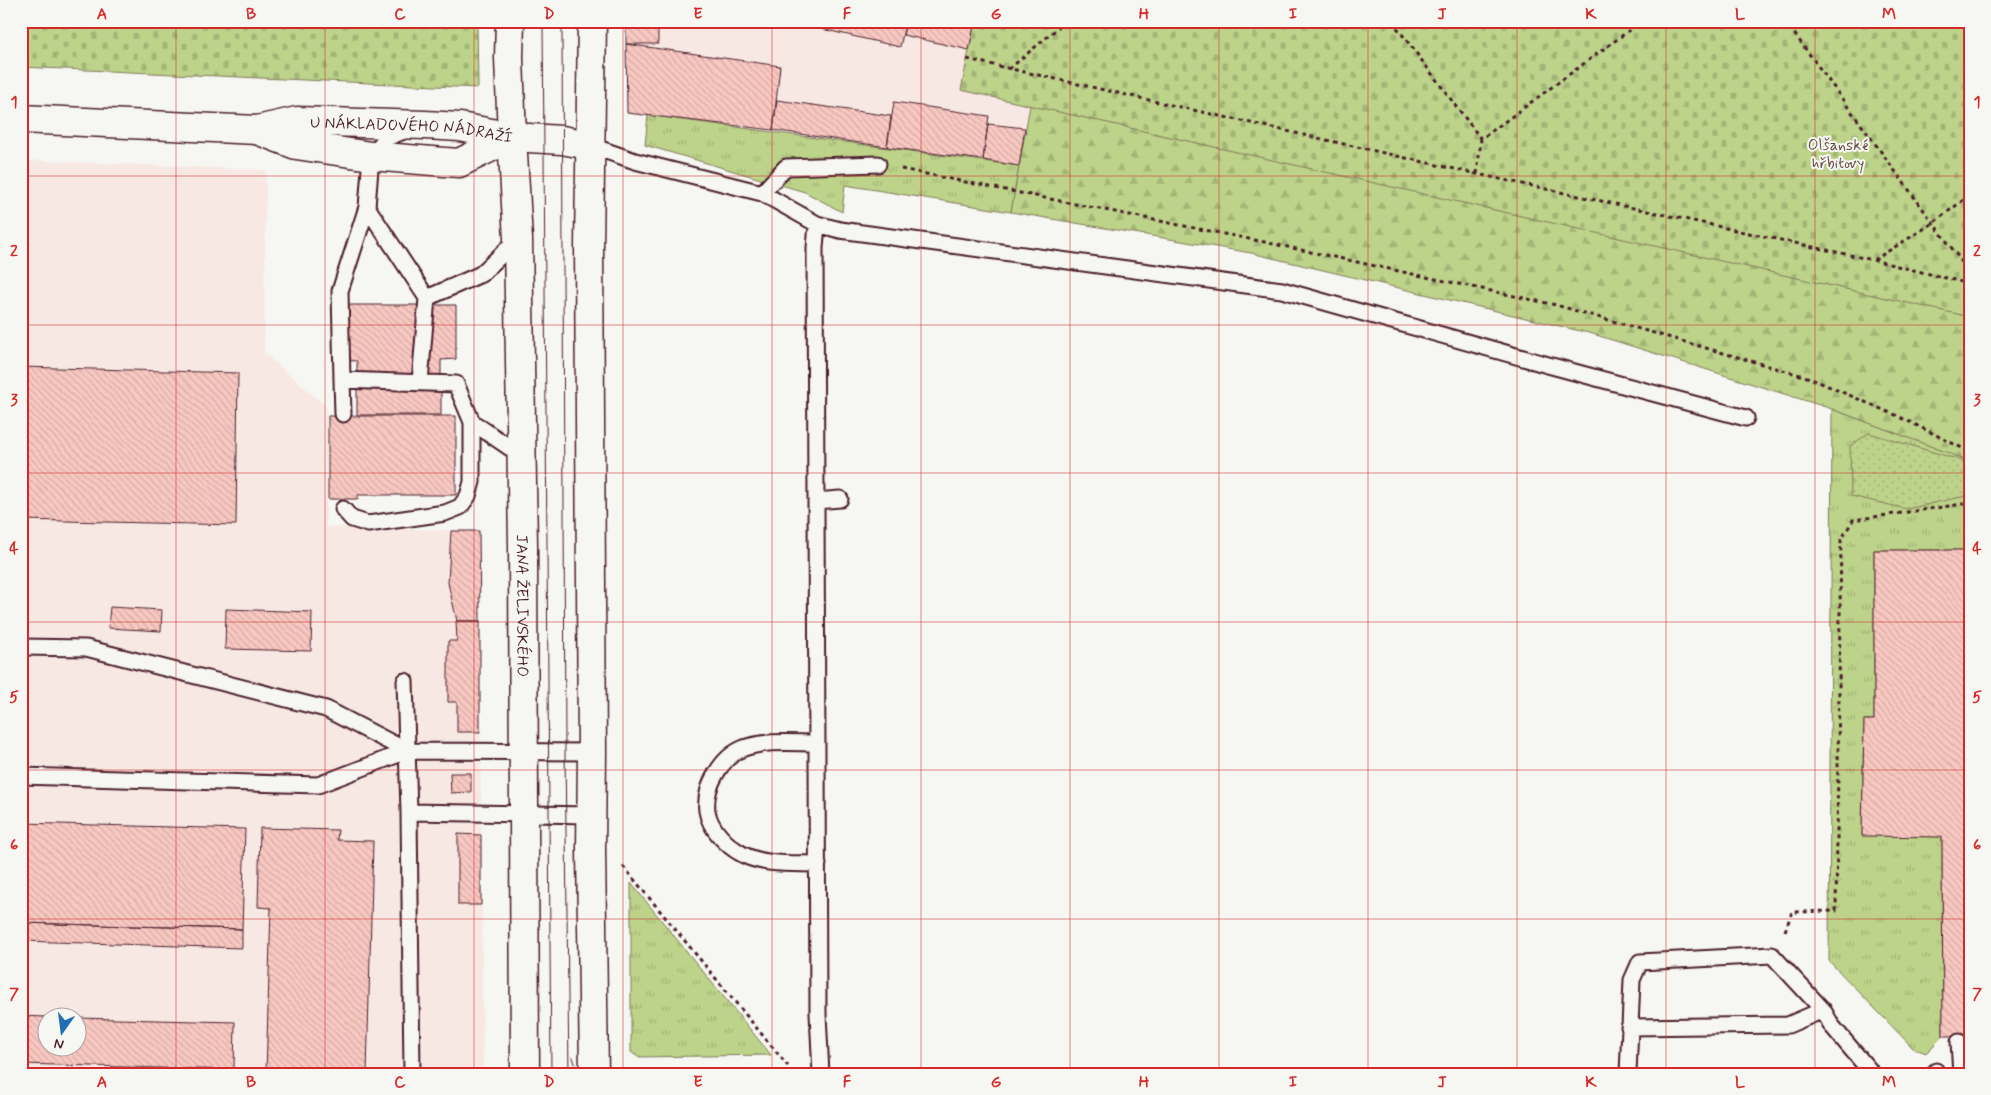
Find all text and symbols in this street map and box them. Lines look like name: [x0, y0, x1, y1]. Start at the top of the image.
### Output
text: A: [97, 4, 107, 25]
text: B: [246, 4, 256, 25]
text: C: [394, 4, 406, 25]
text: D: [543, 4, 555, 25]
text: E: [693, 4, 703, 25]
text: F: [843, 4, 852, 25]
text: G: [991, 4, 1002, 25]
text: H: [1139, 4, 1150, 25]
text: I: [1289, 4, 1298, 25]
text: J: [1437, 4, 1447, 25]
text: K: [1585, 4, 1597, 25]
text: L: [1735, 4, 1746, 25]
text: M: [1882, 4, 1896, 25]
text: 1: [10, 92, 18, 113]
text: 1: [1973, 92, 1981, 113]
street label: U NÁKLADOVÉHO NÁDRAŽÍ: [310, 112, 514, 149]
park label: Olšanské hřbitovy: [1808, 135, 1868, 174]
text: 2: [10, 241, 18, 262]
text: 2: [1973, 241, 1981, 262]
text: 3: [10, 390, 18, 411]
text: 3: [1973, 390, 1981, 411]
street label: JANA ŽELIVSKÉHO: [511, 534, 532, 677]
text: 4: [9, 538, 19, 559]
text: 4: [1972, 538, 1982, 559]
text: 5: [9, 687, 19, 708]
text: 5: [1972, 687, 1982, 708]
text: 6: [10, 835, 18, 856]
text: 6: [1973, 835, 1981, 856]
text: 7: [9, 984, 19, 1005]
text: 7: [1972, 984, 1982, 1005]
north arrow: [38, 1008, 88, 1058]
text: N: [52, 1034, 66, 1054]
text: A: [97, 1072, 107, 1093]
text: B: [246, 1072, 256, 1093]
text: C: [394, 1072, 406, 1093]
text: D: [543, 1072, 555, 1093]
text: E: [693, 1072, 703, 1093]
text: F: [843, 1072, 852, 1093]
text: G: [991, 1072, 1002, 1093]
text: H: [1139, 1072, 1150, 1093]
text: I: [1289, 1072, 1298, 1093]
text: J: [1437, 1072, 1447, 1093]
text: K: [1585, 1072, 1597, 1093]
text: L: [1735, 1072, 1746, 1093]
text: M: [1882, 1072, 1896, 1093]

